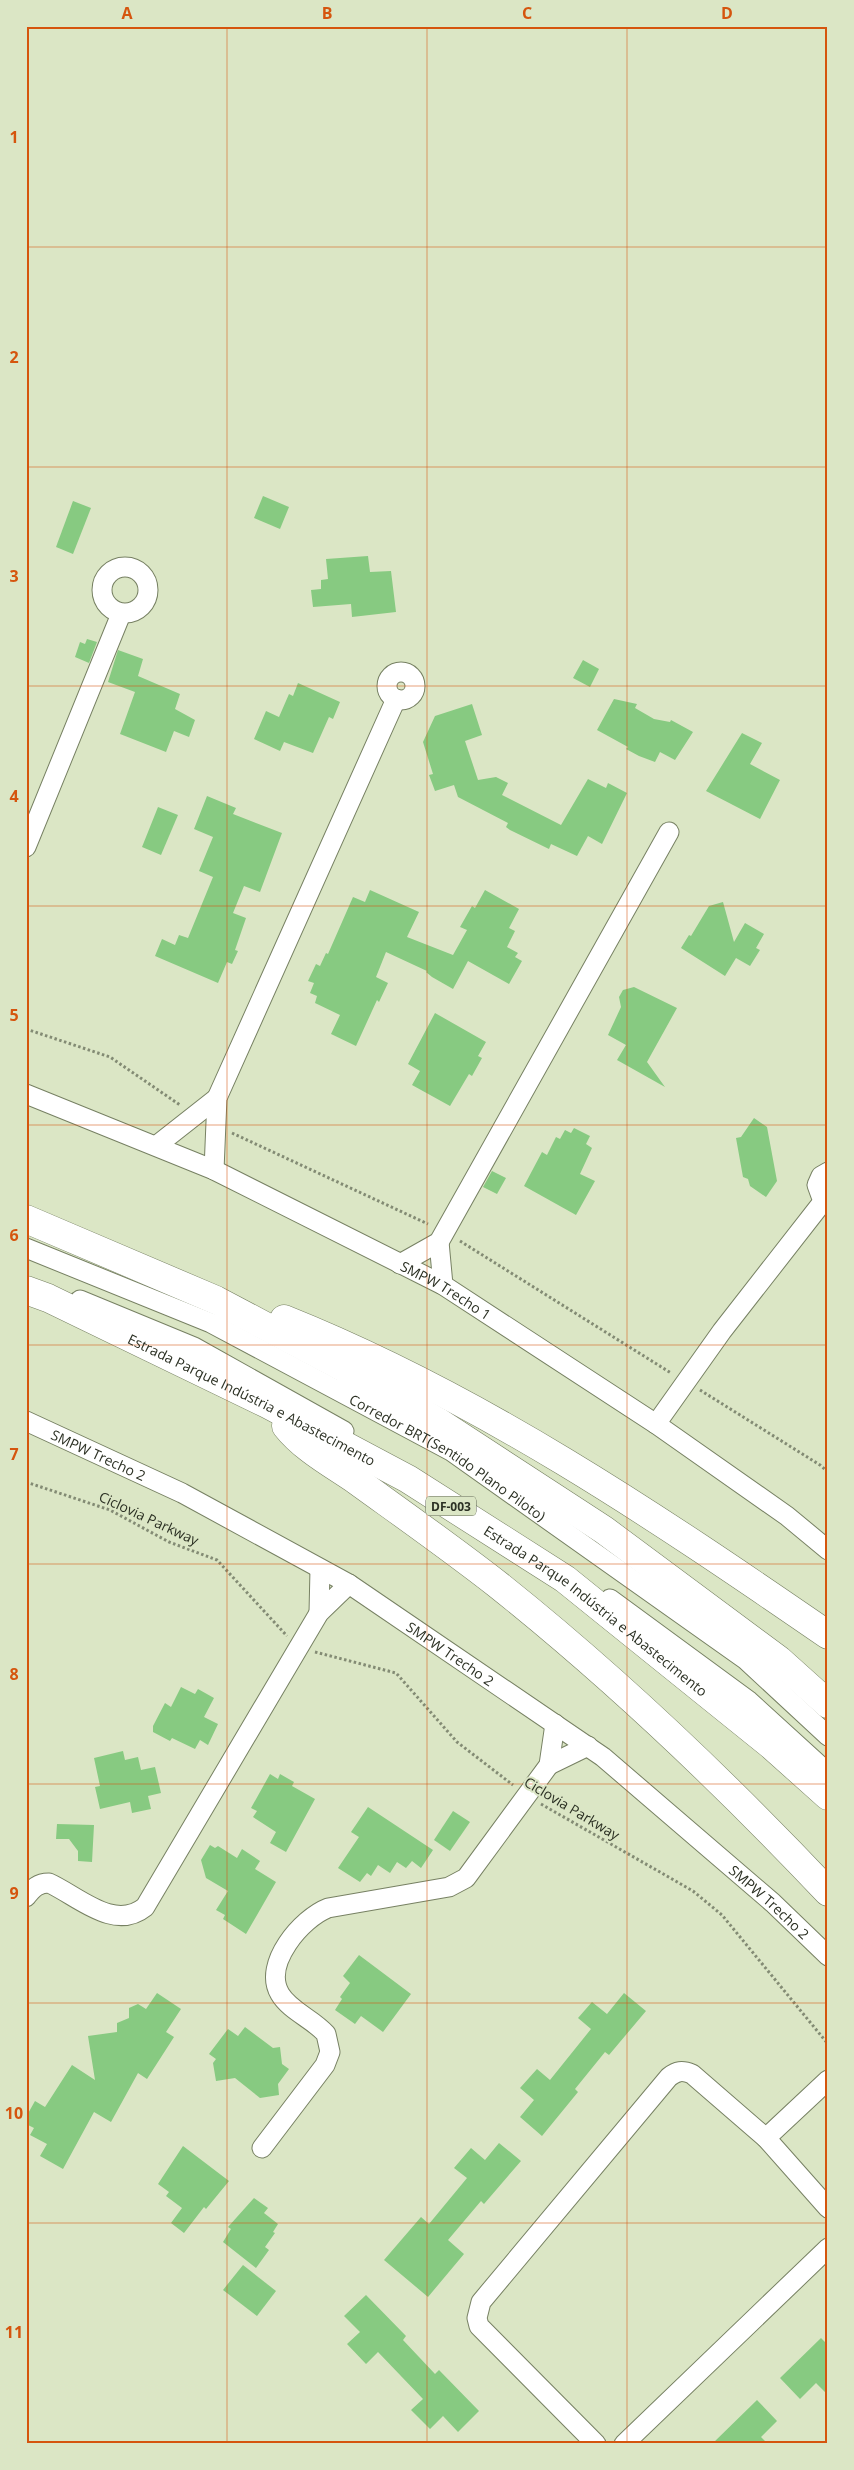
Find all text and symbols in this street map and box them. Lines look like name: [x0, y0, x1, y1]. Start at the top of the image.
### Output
text: A: [121, 2, 133, 24]
text: B: [322, 2, 332, 24]
text: C: [522, 2, 532, 24]
text: D: [721, 2, 733, 24]
text: 1: [9, 126, 19, 148]
text: 2: [9, 346, 19, 368]
text: 3: [9, 565, 19, 587]
text: 4: [9, 785, 19, 807]
text: 5: [9, 1004, 19, 1026]
text: 6: [9, 1224, 19, 1246]
street label: SMPW Trecho 1: [398, 1256, 495, 1324]
street label: Estrada Parque Indústria e Abastecimento: [125, 1329, 379, 1470]
street label: Corredor BRT(Sentido Plano Piloto): [346, 1389, 550, 1525]
street label: SMPW Trecho 2: [48, 1425, 149, 1485]
text: 7: [9, 1443, 19, 1465]
street label: Ciclovia Parkway: [96, 1487, 203, 1550]
road number: DF-003: [426, 1496, 476, 1515]
street label: Estrada Parque Indústria e Abastecimento: [481, 1520, 712, 1700]
street label: SMPW Trecho 2: [403, 1617, 498, 1690]
text: 8: [9, 1663, 19, 1685]
street label: Ciclovia Parkway: [521, 1772, 624, 1844]
street label: SMPW Trecho 2: [726, 1860, 814, 1943]
text: 9: [9, 1882, 19, 1904]
text: 10: [5, 2102, 23, 2124]
text: 11: [5, 2321, 23, 2343]

